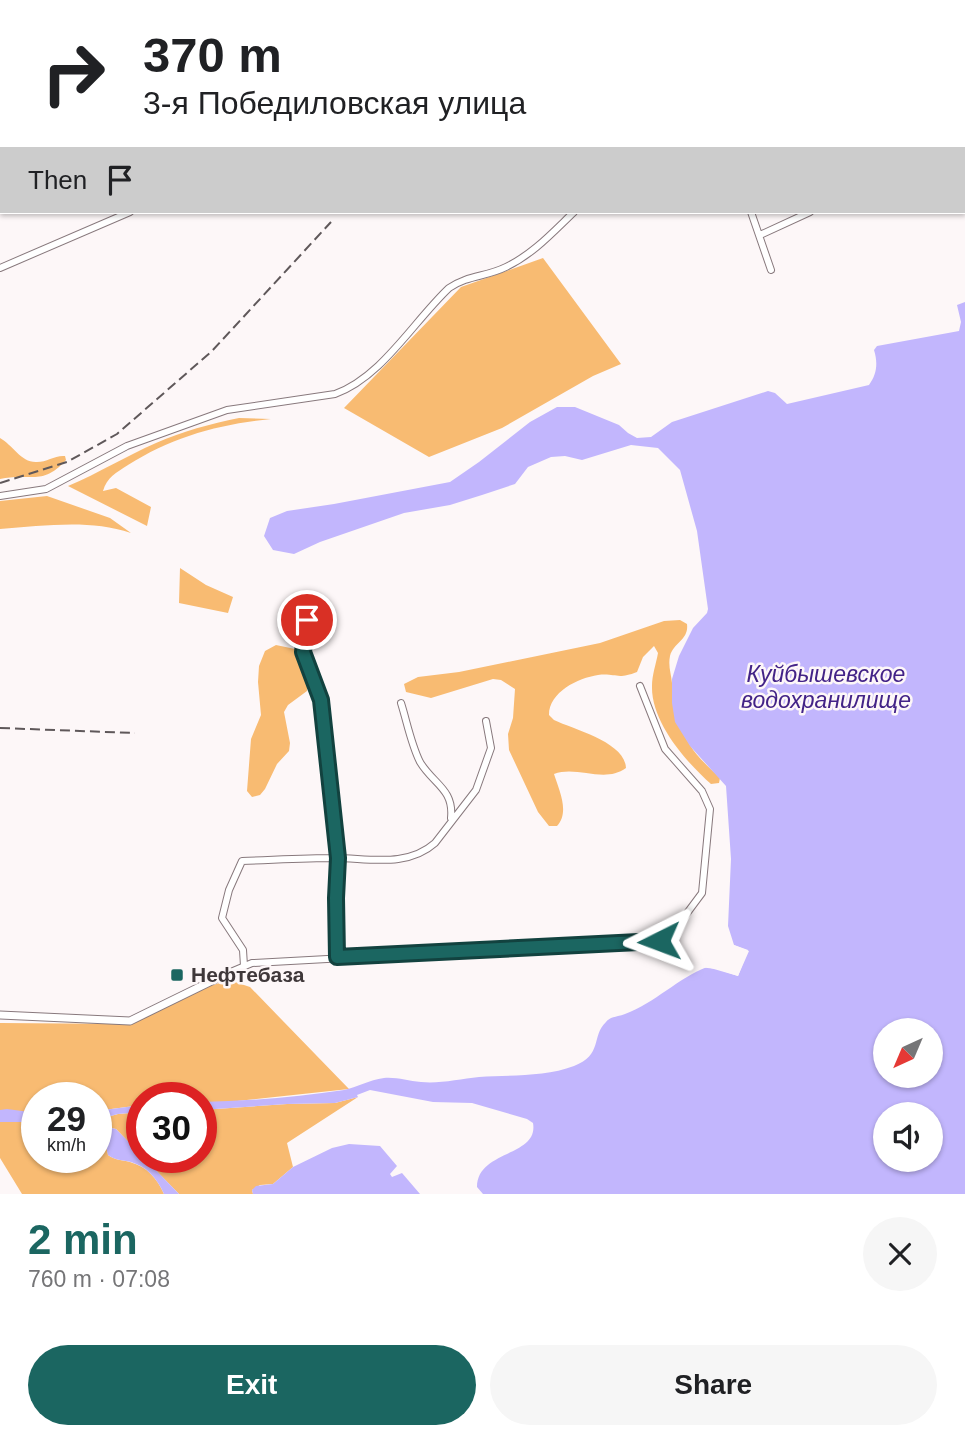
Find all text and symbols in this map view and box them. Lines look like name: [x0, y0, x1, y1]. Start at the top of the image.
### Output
icon: right: [28, 28, 119, 119]
text: 370 m: [143, 28, 282, 82]
text: 3-я Победиловская улица: [143, 85, 526, 121]
icon: arrive: [101, 161, 139, 199]
text: Then: [28, 165, 87, 195]
pin: [277, 590, 337, 650]
icon: arrive: [288, 601, 326, 639]
water label: Куйбышевское водохранилище: [741, 661, 911, 713]
position arrow: [622, 904, 696, 978]
place label: Нефтебаза: [191, 963, 305, 986]
marker: Нефтебаза: [169, 967, 185, 983]
north arrow: [873, 1018, 943, 1088]
map controls: [873, 1018, 943, 1172]
speed limit sign: 30: [126, 1082, 217, 1173]
text: 29: [47, 1099, 86, 1138]
button: sound: [873, 1102, 943, 1172]
text: km/h: [47, 1135, 86, 1155]
text: 2 min: [28, 1216, 138, 1263]
button: close: [863, 1217, 937, 1291]
text: 760 m · 07:08: [28, 1266, 170, 1292]
button: Exit: [28, 1345, 476, 1425]
button: Share: [490, 1345, 937, 1425]

